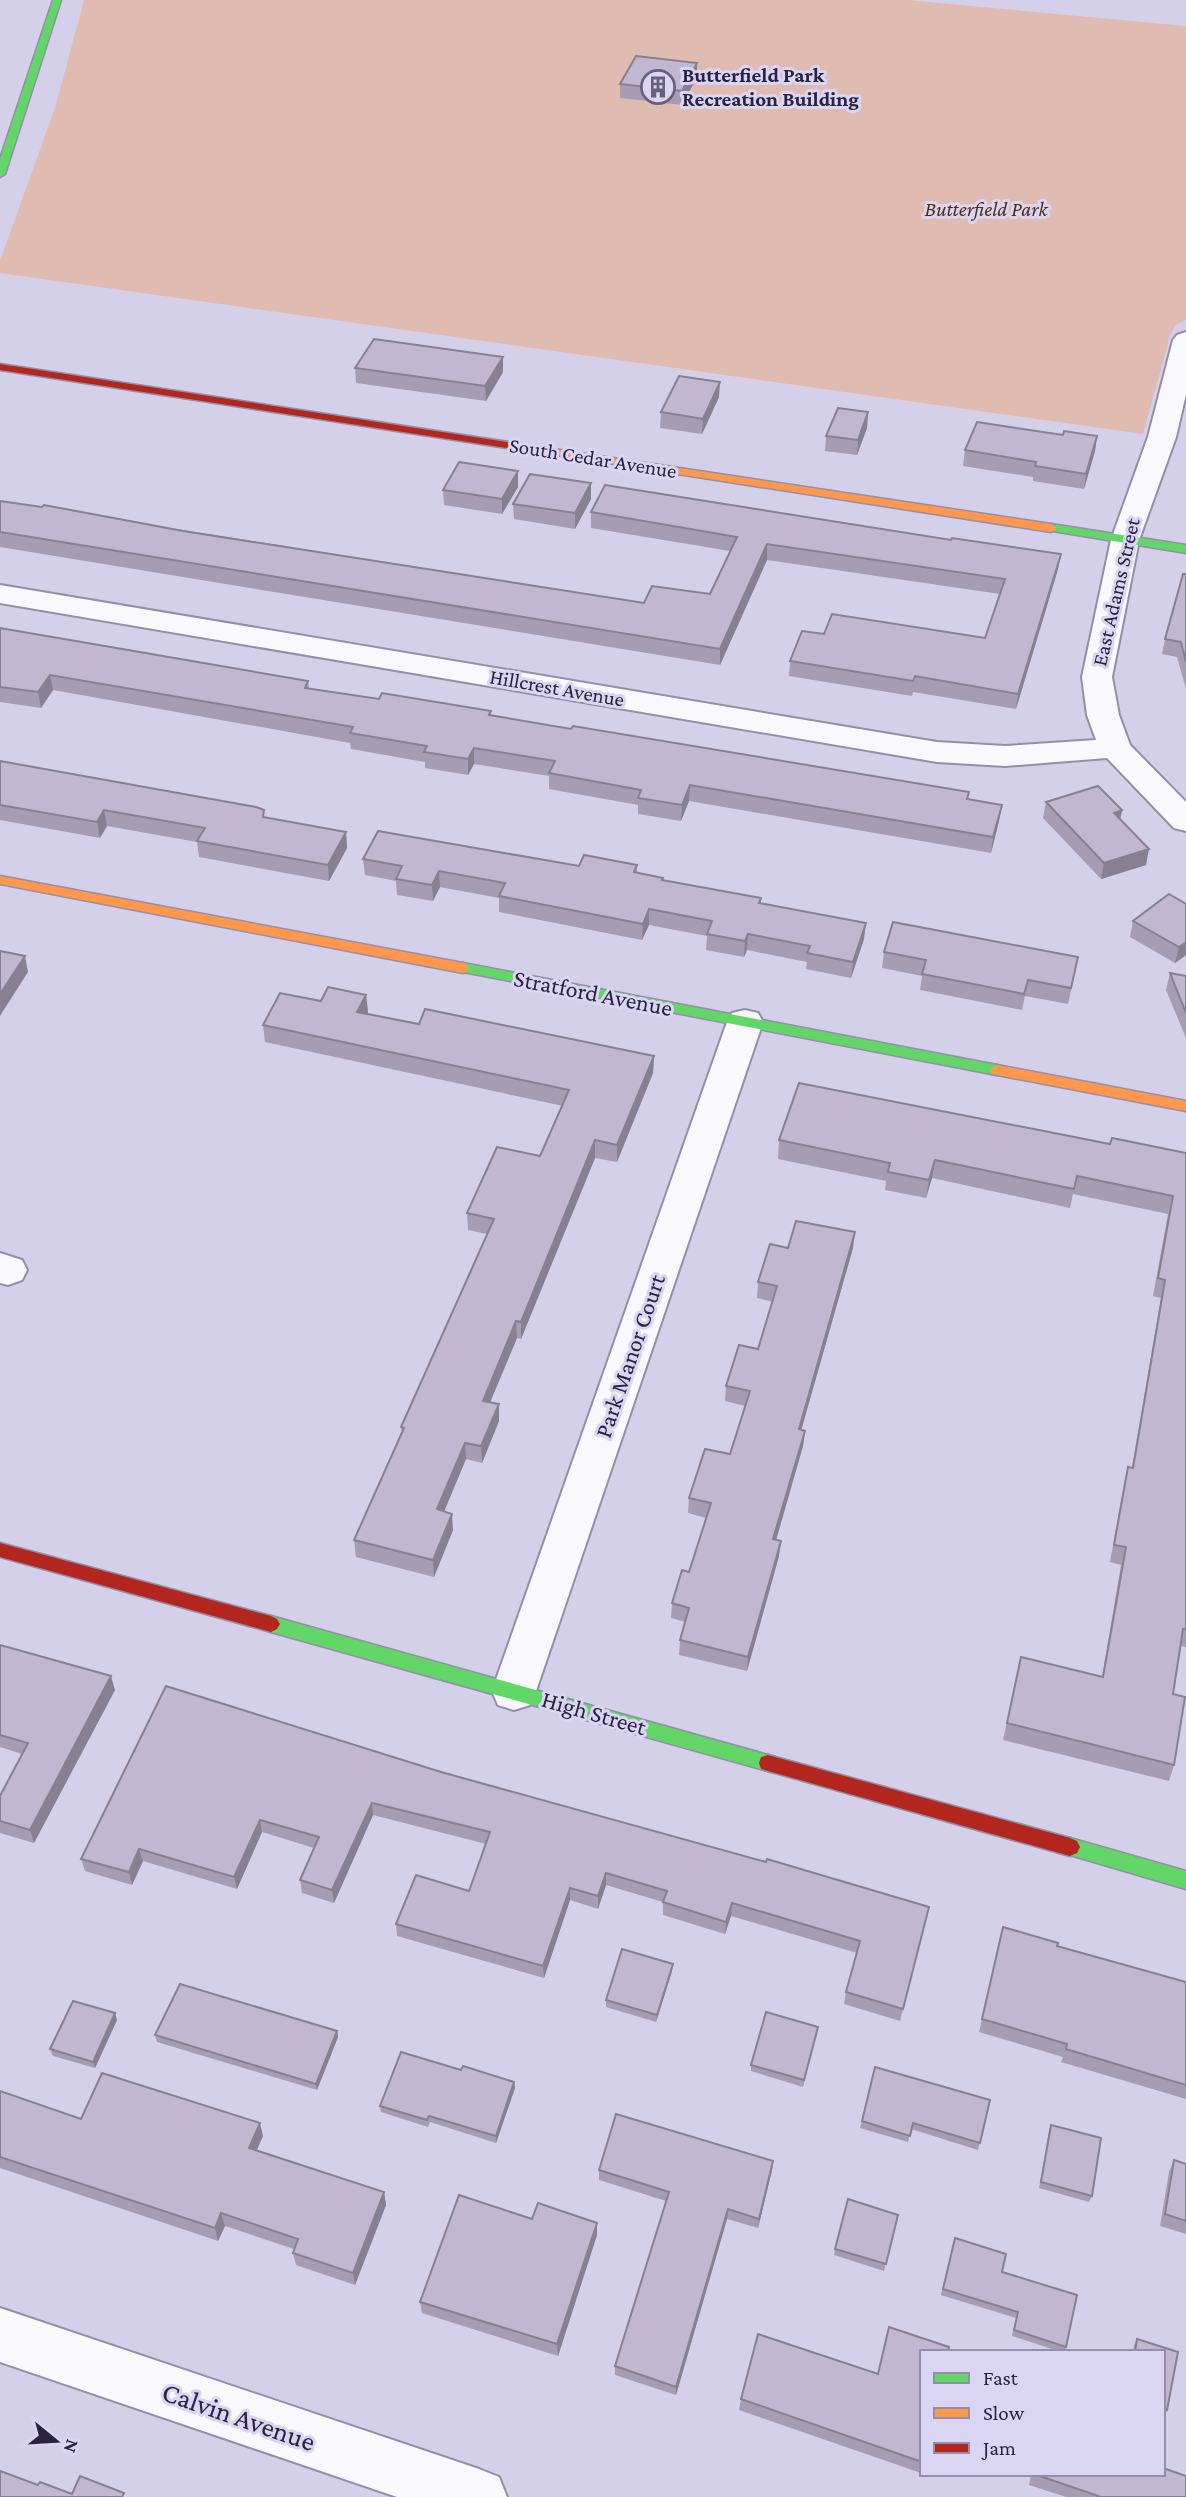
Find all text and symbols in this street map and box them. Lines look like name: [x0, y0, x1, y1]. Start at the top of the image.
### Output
place label: Butterfield Park Recreation Building: [682, 63, 859, 111]
building icon: Butterfield Park Recreation Building: [639, 68, 677, 106]
park label: Butterfield Park: [924, 197, 1048, 221]
street label: South Cedar Avenue: [508, 433, 678, 483]
street label: East Adams Street: [1087, 515, 1145, 668]
street label: Hillcrest Avenue: [488, 664, 626, 712]
street label: Stratford Avenue: [511, 964, 675, 1021]
street label: Park Manor Court: [589, 1270, 670, 1441]
street label: High Street: [539, 1685, 650, 1741]
legend: [920, 2350, 1165, 2476]
text: Fast: [983, 2366, 1019, 2390]
street label: Calvin Avenue: [158, 2376, 319, 2457]
text: Slow: [983, 2401, 1025, 2425]
north arrow: [21, 2406, 91, 2476]
text: Jam: [981, 2436, 1016, 2460]
text: N: [60, 2437, 84, 2456]

